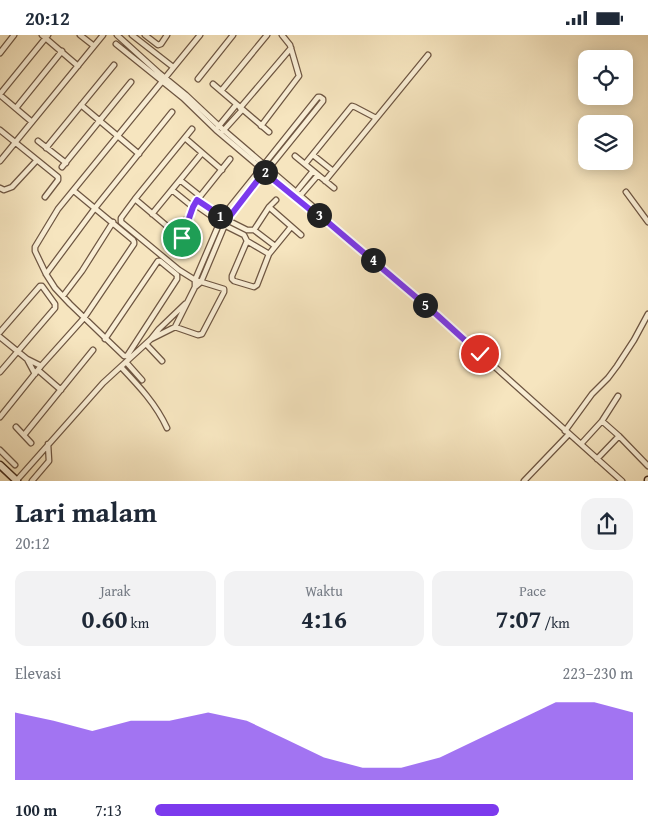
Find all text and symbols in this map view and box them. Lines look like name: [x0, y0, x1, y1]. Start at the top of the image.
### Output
text: 20:12: [25, 4, 70, 32]
map controls: [578, 50, 633, 170]
button: locate: [578, 50, 633, 105]
button: layers: [578, 115, 633, 170]
pin: 2: [252, 159, 278, 185]
text: 2: [262, 162, 269, 182]
pin: 1: [208, 203, 232, 229]
pin: 3: [306, 203, 332, 227]
text: 3: [316, 205, 323, 225]
text: 1: [217, 206, 224, 226]
pin: [161, 217, 203, 259]
icon: arrive: [168, 224, 196, 252]
pin: 4: [360, 247, 386, 273]
text: 4: [370, 250, 377, 270]
pin: 5: [412, 293, 438, 317]
text: 5: [422, 295, 429, 315]
pin: [459, 333, 501, 375]
icon: check: [466, 340, 494, 368]
text: Lari malam: [15, 491, 157, 532]
button: share: [581, 498, 633, 550]
text: 20:12: [15, 531, 50, 555]
text: Jarak: [100, 581, 131, 601]
text: Waktu: [305, 581, 343, 601]
text: Pace: [519, 581, 546, 601]
text: 0.60: [82, 601, 127, 637]
text: 4:16: [301, 601, 347, 637]
text: 7:07: [496, 601, 542, 637]
text: km: [127, 613, 149, 633]
text: /km: [542, 613, 570, 633]
text: Elevasi: [15, 661, 61, 685]
text: 223–230 m: [563, 661, 633, 685]
text: 100 m: [15, 798, 57, 822]
text: 7:13: [95, 798, 122, 822]

